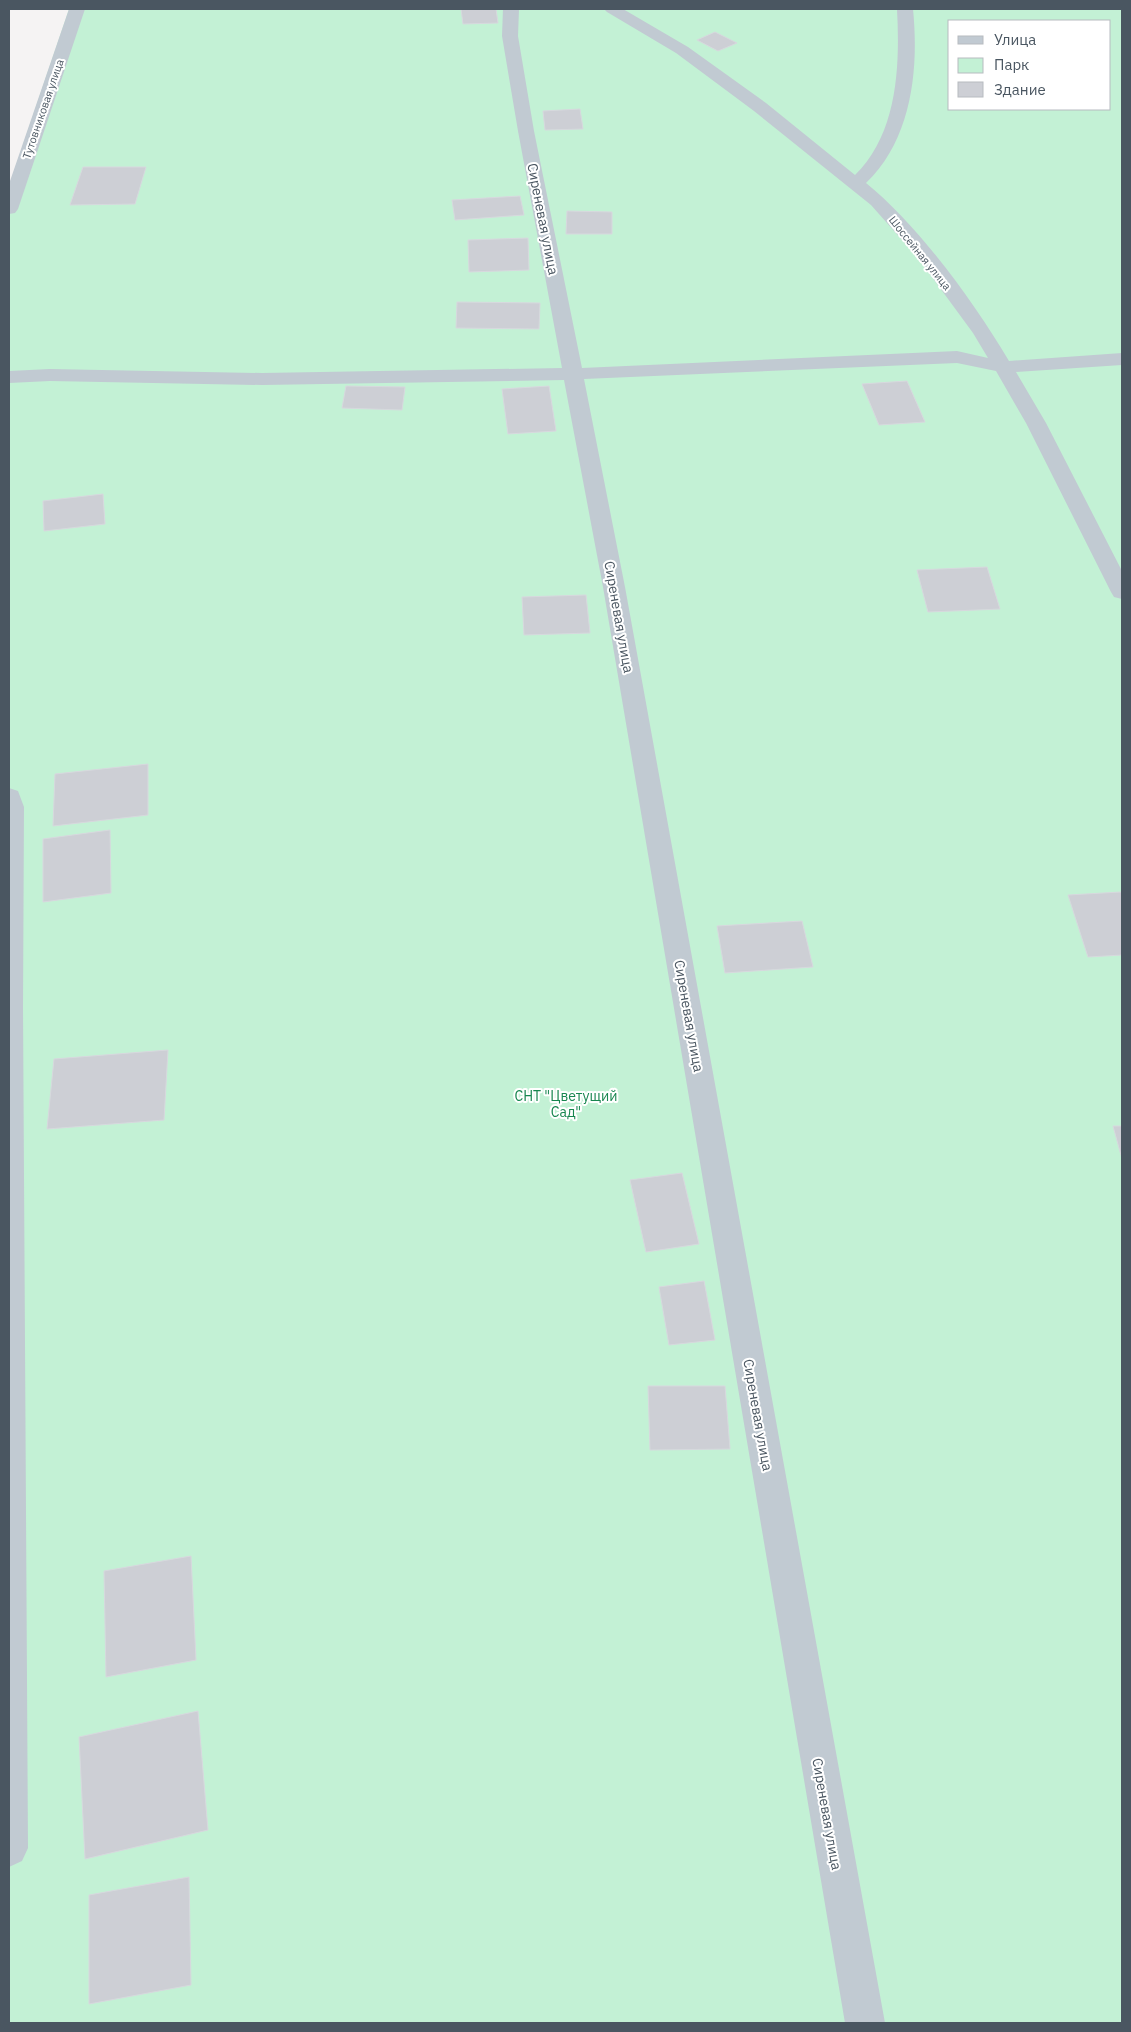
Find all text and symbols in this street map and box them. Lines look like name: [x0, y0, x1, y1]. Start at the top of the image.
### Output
legend: [948, 20, 1111, 110]
text: Улица: [994, 30, 1036, 49]
text: Парк: [994, 55, 1029, 74]
street label: Тутовниковая улица: [19, 57, 67, 161]
text: Здание: [994, 80, 1046, 99]
street label: Сиреневая улица: [523, 162, 563, 277]
street label: Шоссейная улица: [886, 213, 954, 293]
street label: Сиреневая улица: [600, 560, 638, 675]
street label: Сиреневая улица: [670, 959, 708, 1074]
park label: СНТ "Цветущий Сад": [514, 1087, 618, 1121]
street label: Сиреневая улица: [739, 1358, 777, 1473]
street label: Сиреневая улица: [808, 1757, 846, 1872]

